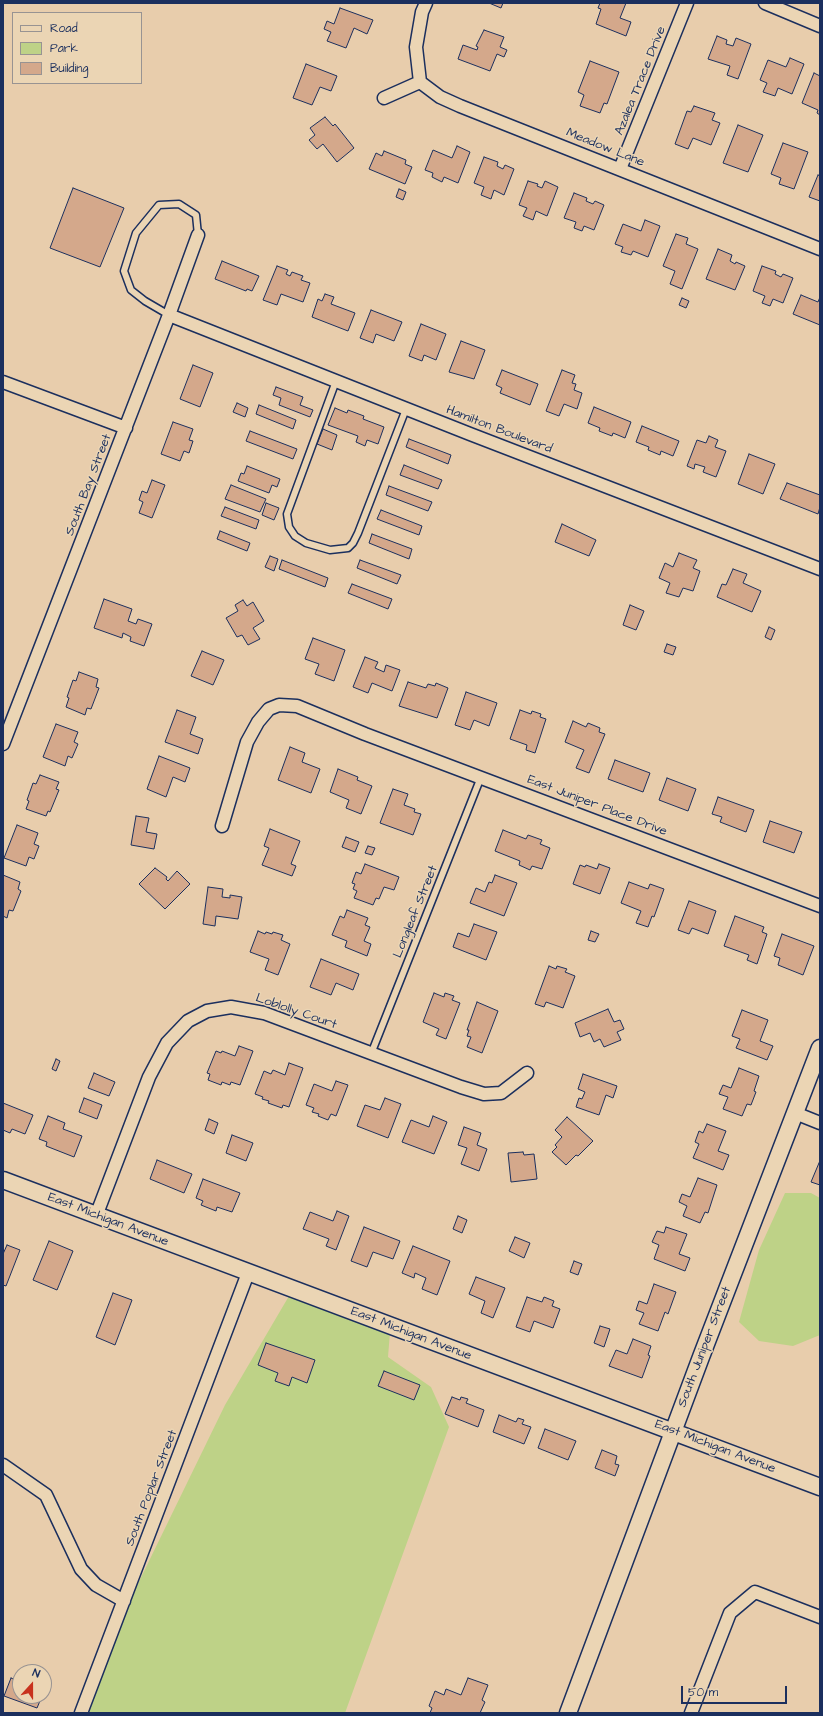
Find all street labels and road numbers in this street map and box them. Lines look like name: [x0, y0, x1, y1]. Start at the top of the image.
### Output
street label: Azalea Trace Drive: [612, 24, 670, 138]
street label: Meadow Lane: [563, 125, 647, 171]
street label: Hamilton Boulevard: [444, 403, 554, 457]
street label: South Bay Street: [62, 432, 116, 538]
street label: East Juniper Place Drive: [525, 772, 669, 840]
street label: Longleaf Street: [390, 864, 442, 960]
street label: Loblolly Court: [253, 991, 339, 1033]
street label: East Michigan Avenue: [45, 1190, 171, 1250]
street label: South Juniper Street: [675, 1285, 735, 1409]
street label: East Michigan Avenue: [348, 1304, 474, 1364]
street label: East Michigan Avenue: [652, 1417, 778, 1477]
street label: South Poplar Street: [123, 1428, 181, 1548]

